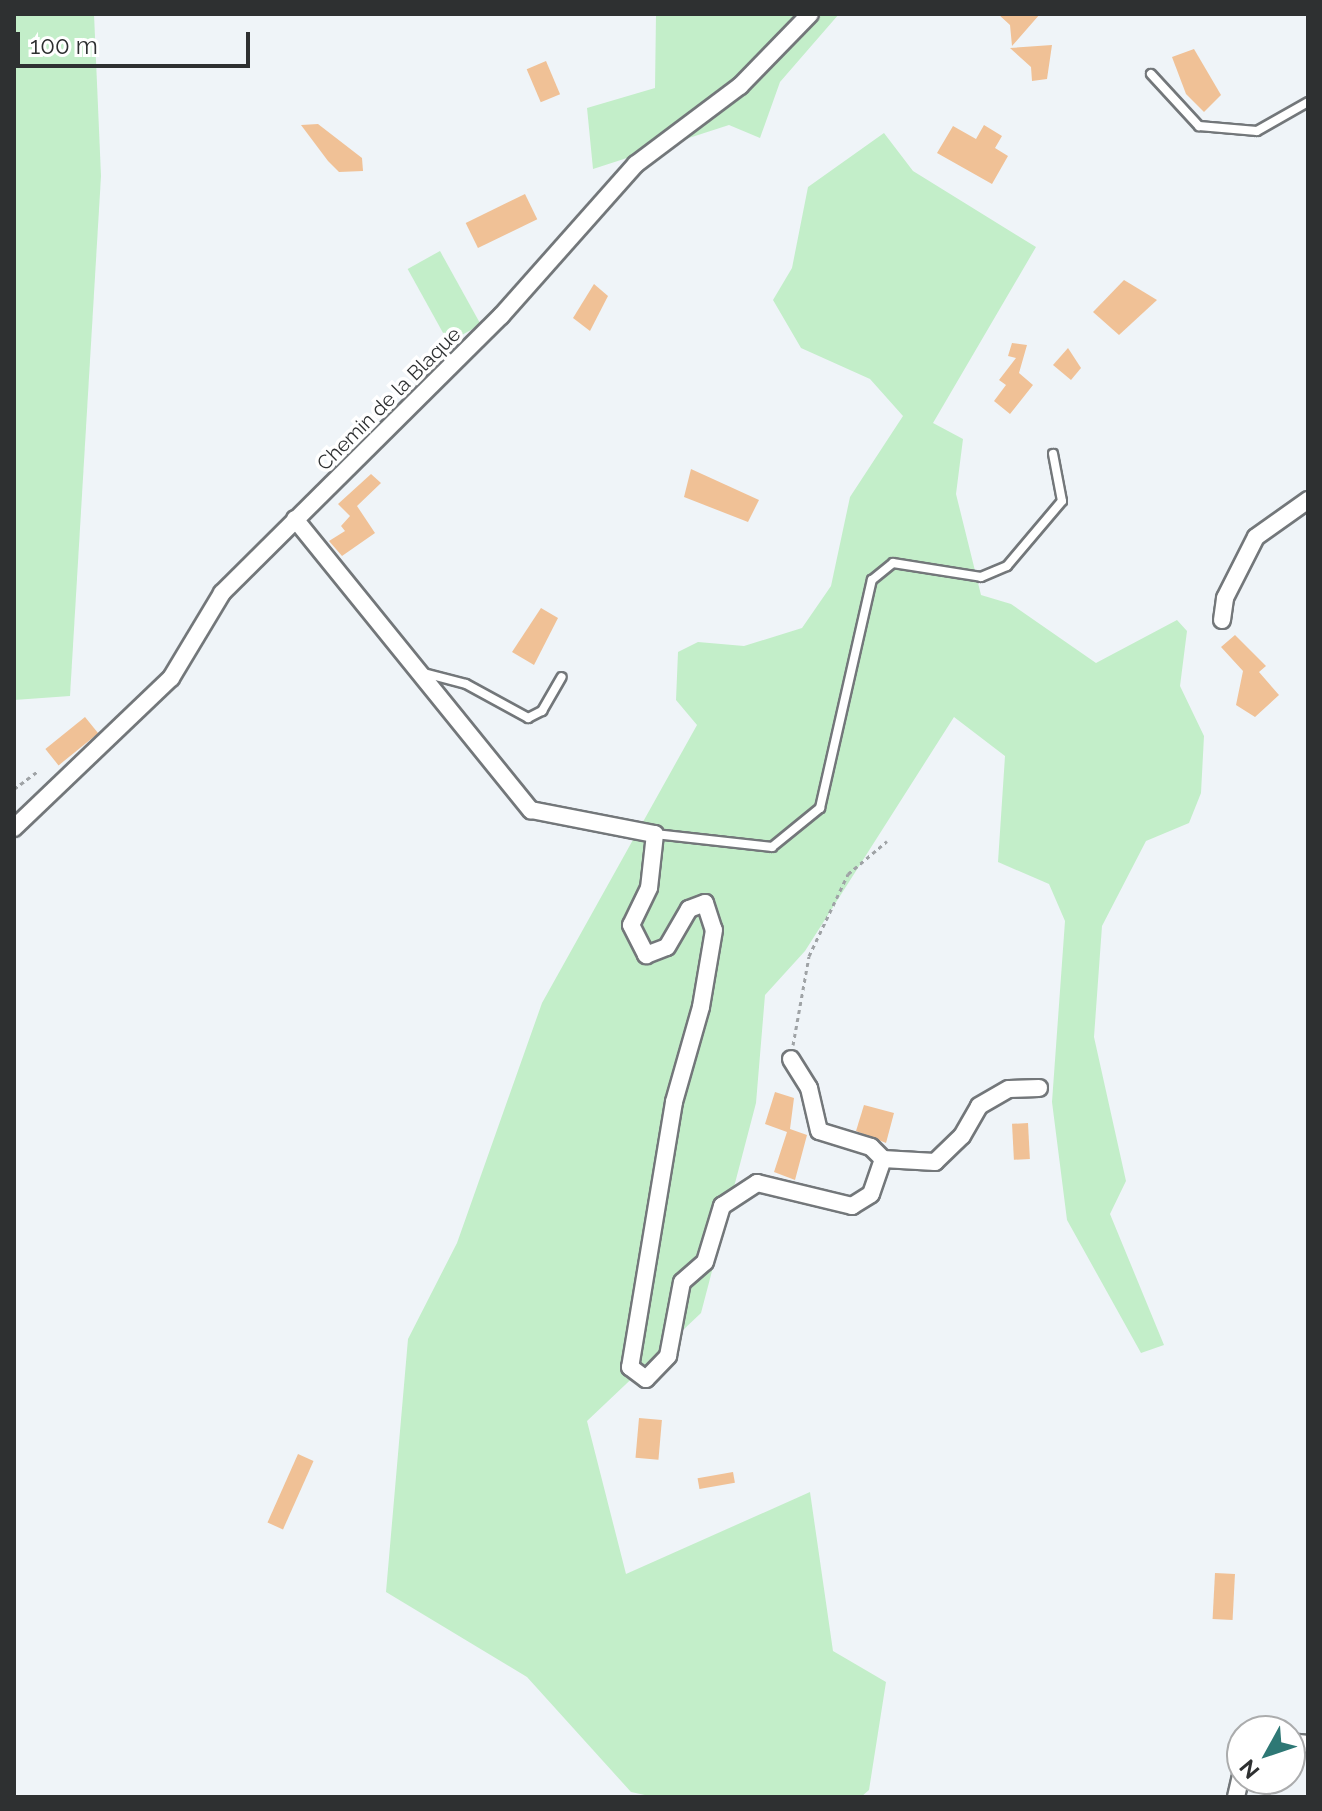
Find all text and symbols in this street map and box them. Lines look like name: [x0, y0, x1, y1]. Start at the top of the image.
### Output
scale bar: [20, 16, 254, 66]
text: 100 m: [30, 31, 98, 60]
street label: Chemin de la Blaque: [312, 322, 466, 476]
north arrow: [1226, 1715, 1306, 1795]
text: N: [1234, 1754, 1265, 1784]

